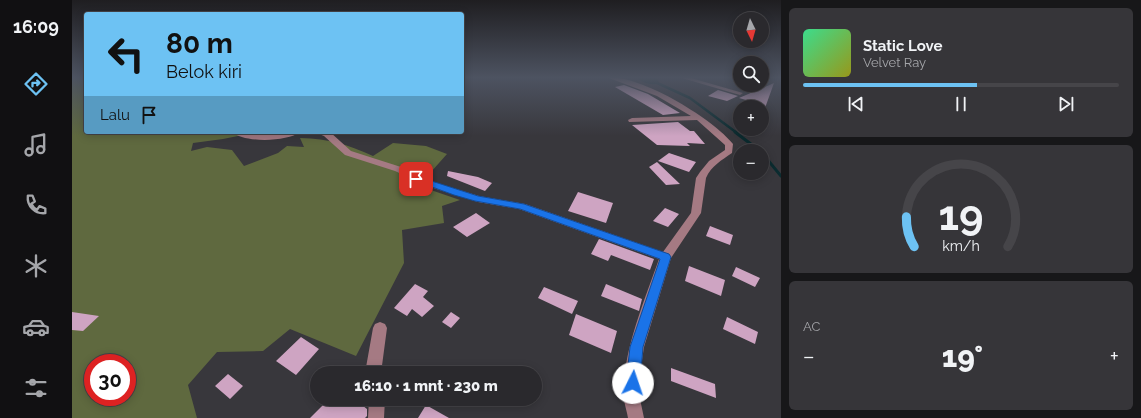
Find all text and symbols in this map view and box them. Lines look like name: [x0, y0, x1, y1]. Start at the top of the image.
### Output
north arrow: [733, 12, 769, 48]
map controls: [733, 12, 769, 180]
text: 16:09: [13, 16, 59, 37]
text: 80 m: [166, 27, 233, 60]
icon: left: [100, 28, 152, 80]
text: Static Love: [863, 37, 942, 55]
text: Velvet Ray: [863, 55, 926, 70]
button: search: [733, 56, 769, 92]
text: Belok kiri: [166, 61, 242, 82]
icon: directions: [22, 70, 50, 98]
icon: previous: [845, 93, 867, 115]
icon: pause: [950, 93, 972, 115]
icon: next: [1055, 93, 1077, 115]
button: +: [733, 100, 769, 136]
icon: arrive: [138, 104, 160, 126]
text: Lalu: [100, 106, 130, 124]
icon: music: [22, 131, 50, 159]
button: −: [733, 144, 769, 180]
pin: [399, 162, 433, 196]
icon: arrive: [405, 168, 427, 190]
icon: phone: [22, 191, 50, 219]
text: 19: [938, 191, 984, 240]
text: km/h: [942, 238, 980, 254]
icon: climate: [22, 252, 50, 280]
icon: car: [22, 313, 50, 341]
text: AC: [803, 319, 820, 334]
text: 19°: [942, 339, 983, 374]
text: −: [803, 343, 815, 369]
text: +: [1110, 343, 1119, 369]
speed limit sign: 30: [84, 354, 136, 406]
position arrow: [612, 362, 654, 404]
icon: filters: [22, 374, 50, 402]
text: 16:10 · 1 mnt · 230 m: [354, 377, 498, 395]

